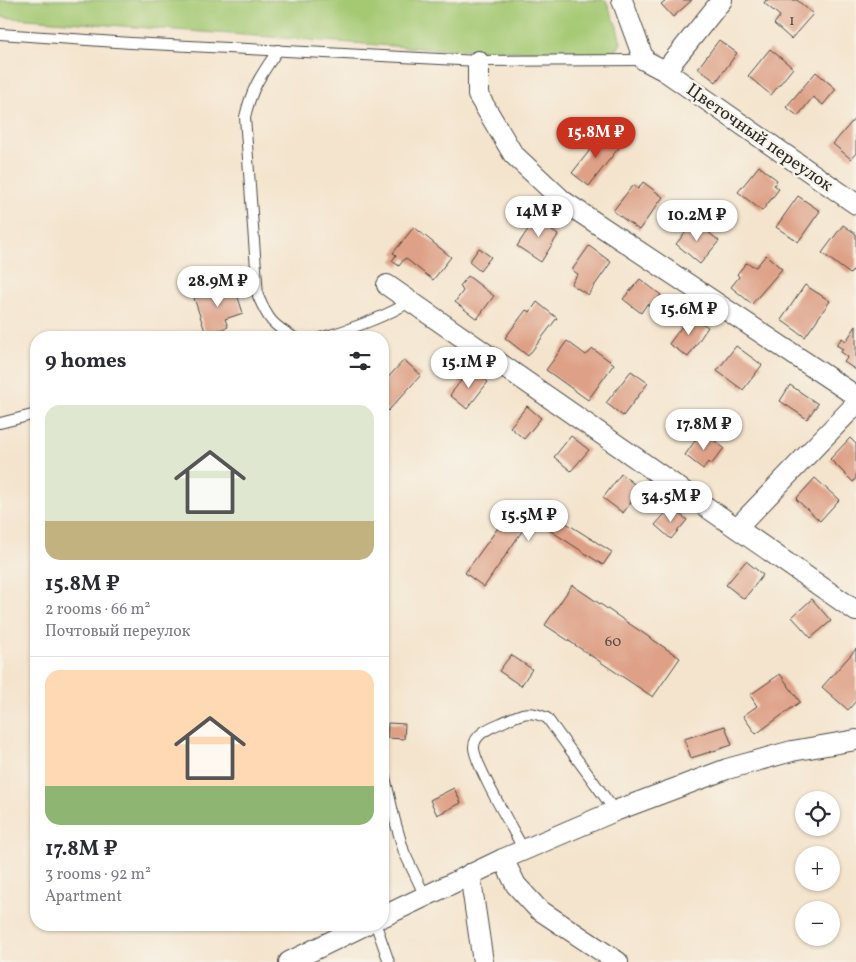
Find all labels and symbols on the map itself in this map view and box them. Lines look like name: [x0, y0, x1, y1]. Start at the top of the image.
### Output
house number: 1: [789, 11, 795, 32]
street label: Цветочный переулок: [681, 78, 838, 199]
pin: 15.8M ₽: [550, 116, 642, 159]
pin: 14M ₽: [504, 196, 574, 238]
pin: 10.2M ₽: [651, 200, 743, 242]
pin: 28.9M ₽: [172, 266, 264, 308]
pin: 15.6M ₽: [643, 294, 735, 336]
pin: 15.1M ₽: [423, 346, 515, 389]
pin: 17.8M ₽: [658, 408, 750, 451]
pin: 34.5M ₽: [625, 480, 717, 523]
pin: 15.5M ₽: [483, 500, 575, 542]
house number: 60: [605, 632, 621, 653]

